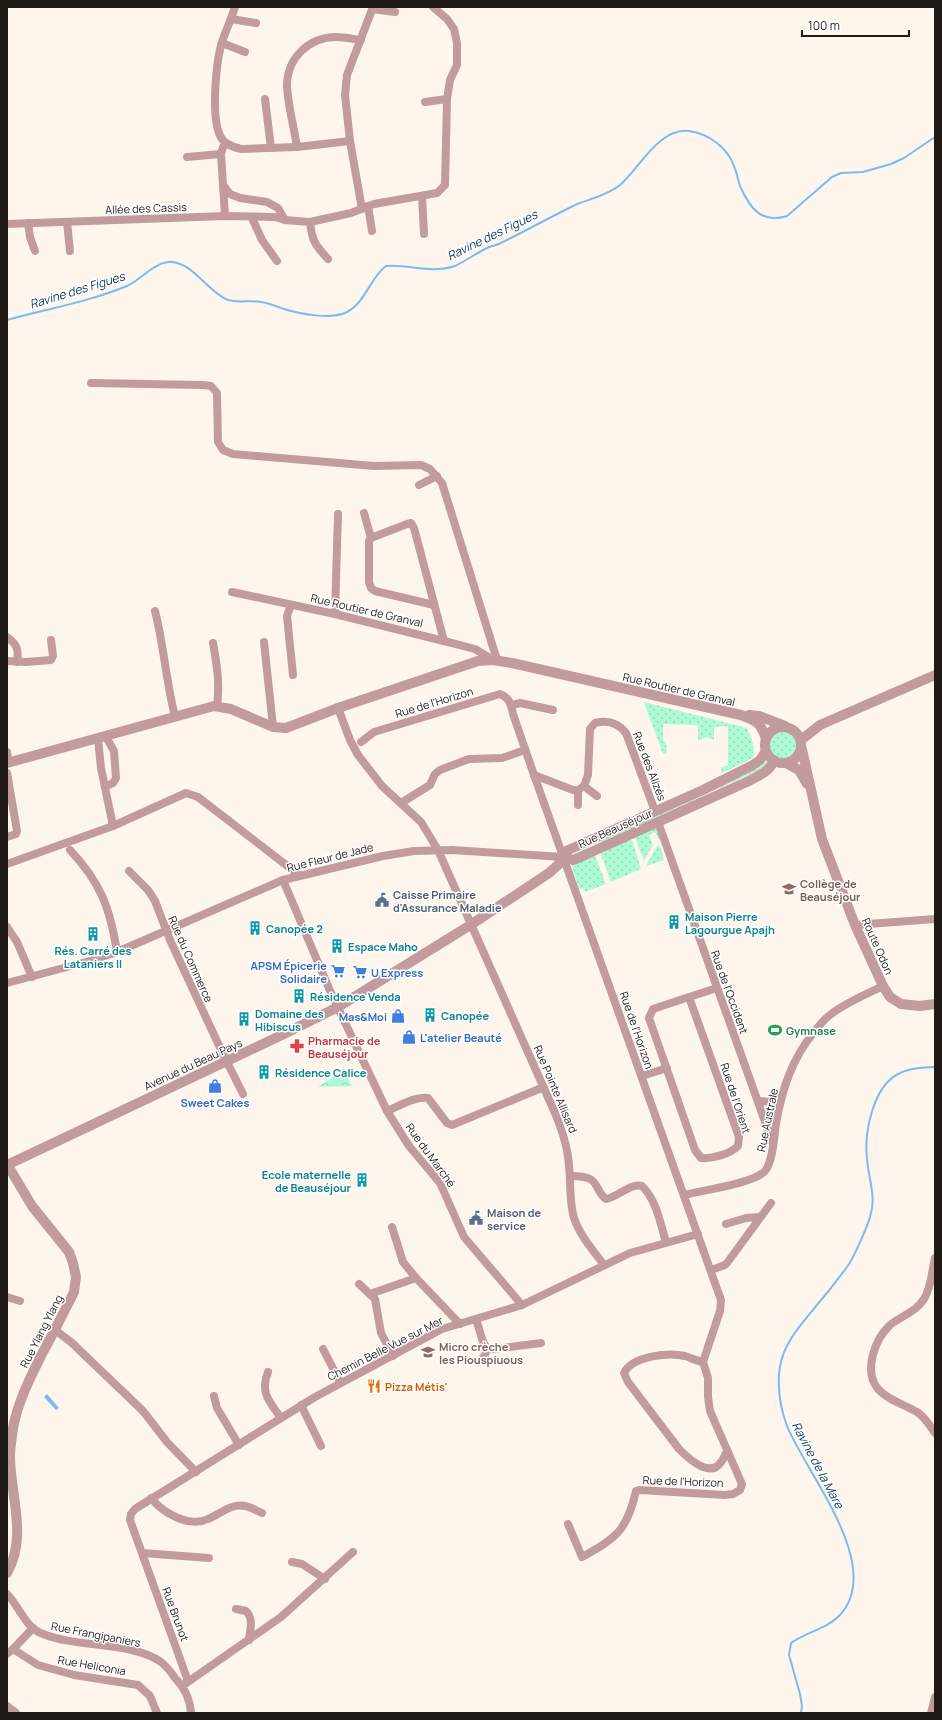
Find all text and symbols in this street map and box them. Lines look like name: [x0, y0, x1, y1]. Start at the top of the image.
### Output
scale bar: [802, 12, 909, 38]
text: 100 m: [808, 17, 840, 34]
street label: Allée des Cassis: [105, 199, 187, 217]
water label: Ravine des Figues: [444, 205, 542, 264]
water label: Ravine des Figues: [27, 267, 128, 313]
street label: Rue Routier de Granval: [309, 590, 425, 630]
street label: Rue Routier de Granval: [621, 669, 737, 709]
street label: Rue de l'Horizon: [393, 683, 475, 721]
street label: Rue des Alizés: [630, 729, 670, 803]
street label: Rue Beauséjour: [576, 805, 655, 851]
street label: Rue Fleur de Jade: [285, 839, 375, 875]
place label: Collège de Beauséjour: [800, 876, 861, 904]
school or university icon: Collège de Beauséjour: [781, 881, 797, 897]
place label: Caisse Primaire d'Assurance Maladie: [393, 887, 502, 915]
public building icon: Caisse Primaire d'Assurance Maladie: [374, 892, 390, 908]
place label: Maison Pierre Lagourgue Apajh: [685, 909, 775, 937]
street label: Rue du Commerce: [165, 913, 217, 1005]
building icon: Maison Pierre Lagourgue Apajh: [666, 914, 682, 930]
street label: Route Odon: [859, 915, 897, 977]
building icon: Canopée 2: [247, 920, 263, 936]
place label: Canopée 2: [266, 921, 323, 936]
building icon: Rés. Carré des Lataniers II: [85, 926, 101, 942]
building icon: Espace Maho: [329, 938, 345, 954]
place label: Espace Maho: [348, 939, 418, 954]
place label: Rés. Carré des Lataniers II: [55, 943, 131, 971]
street label: Rue de l'Occident: [708, 948, 752, 1036]
place label: APSM Épicerie Solidaire: [251, 958, 327, 986]
supermarket icon: APSM Épicerie Solidaire: [330, 963, 346, 979]
supermarket icon: U Express: [352, 964, 368, 980]
place label: U Express: [371, 965, 423, 980]
building icon: Résidence Venda: [291, 988, 307, 1004]
place label: Résidence Venda: [310, 989, 401, 1004]
street label: Rue de l'Horizon: [617, 989, 657, 1071]
place label: Domaine des Hibiscus: [255, 1006, 324, 1034]
building icon: Canopée: [422, 1007, 438, 1023]
shop icon: Mas&Moi: [390, 1008, 406, 1024]
place label: Canopée: [441, 1008, 489, 1023]
place label: Mas&Moi: [339, 1009, 387, 1024]
building icon: Domaine des Hibiscus: [236, 1011, 252, 1027]
sports icon: Gymnase: [767, 1022, 783, 1038]
place label: Gymnase: [786, 1023, 836, 1038]
shop icon: L'atelier Beauté: [401, 1029, 417, 1045]
place label: L'atelier Beauté: [420, 1030, 502, 1045]
place label: Pharmacie de Beauséjour: [308, 1033, 381, 1061]
street label: Avenue du Beau Pays: [141, 1035, 245, 1093]
pharmacy icon: Pharmacie de Beauséjour: [289, 1038, 305, 1054]
street label: Rue Pointe Allisard: [531, 1043, 581, 1135]
street label: Rue de l'Orient: [718, 1061, 754, 1135]
building icon: Résidence Calice: [256, 1064, 272, 1080]
place label: Résidence Calice: [275, 1065, 367, 1080]
shop icon: Sweet Cakes: [207, 1078, 223, 1094]
street label: Rue Australe: [753, 1086, 781, 1153]
place label: Sweet Cakes: [181, 1095, 249, 1110]
street label: Rue du Marché: [403, 1120, 460, 1190]
place label: Ecole maternelle de Beauséjour: [262, 1167, 352, 1195]
building icon: Ecole maternelle de Beauséjour: [354, 1172, 370, 1188]
place label: Maison de service: [487, 1205, 541, 1233]
public building icon: Maison de service: [468, 1210, 484, 1226]
street label: Rue Ylang Ylang: [16, 1292, 66, 1370]
street label: Chemin Belle Vue sur Mer: [325, 1312, 445, 1384]
place label: Micro crèche les Piouspiuous: [439, 1339, 523, 1367]
school or university icon: Micro crèche les Piouspiuous: [420, 1344, 436, 1360]
restaurant icon: Pizza Métis': [366, 1378, 382, 1394]
place label: Pizza Métis': [385, 1379, 448, 1394]
water label: Ravine de la Mare: [788, 1419, 848, 1512]
street label: Rue de l'Horizon: [642, 1472, 724, 1490]
street label: Rue Brunot: [159, 1585, 193, 1643]
street label: Rue Frangipaniers: [50, 1618, 142, 1650]
street label: Rue Heliconia: [57, 1652, 127, 1678]

